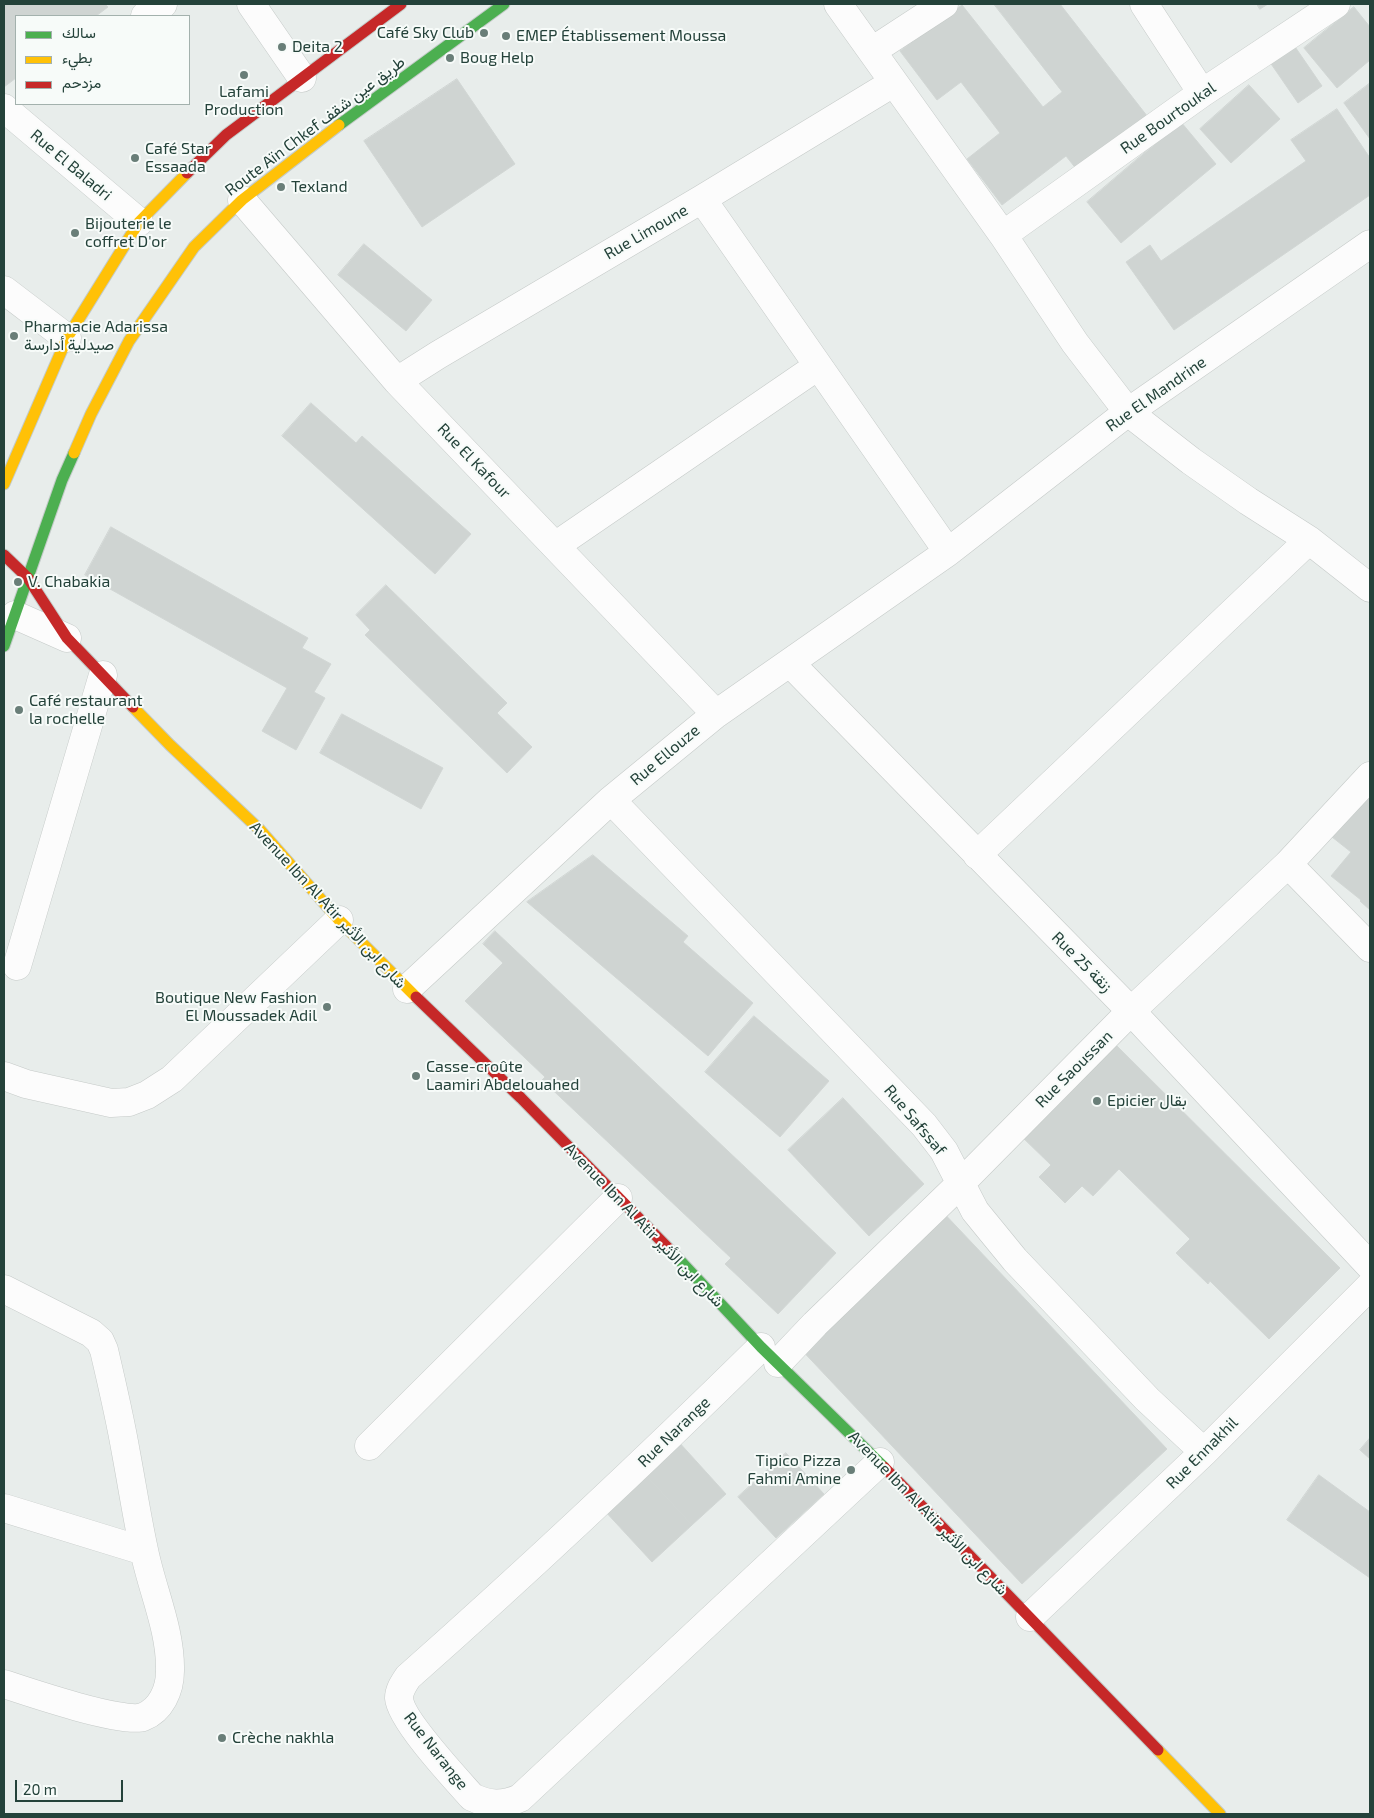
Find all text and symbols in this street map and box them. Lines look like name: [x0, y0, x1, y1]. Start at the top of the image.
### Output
legend: [15, 15, 190, 105]
text: سالك: [62, 23, 96, 41]
place label: Café Sky Club: [377, 23, 474, 43]
place label: EMEP Établissement Moussa: [516, 26, 726, 46]
marker: Café Sky Club: [478, 27, 490, 39]
marker: EMEP Établissement Moussa: [500, 30, 512, 42]
place label: Deita 2: [292, 37, 343, 57]
marker: Deita 2: [276, 41, 288, 53]
text: بطيء: [62, 48, 92, 66]
place label: Boug Help: [460, 48, 534, 68]
street label: Route Aïn Chkef طريق عين شقف: [221, 52, 409, 200]
marker: Boug Help: [444, 52, 456, 64]
marker: Lafami Production: [238, 69, 250, 81]
text: مزدحم: [62, 73, 101, 91]
street label: Rue Bourtoukal: [1117, 78, 1219, 158]
place label: Lafami Production: [204, 82, 284, 120]
street label: Rue El Baladri: [26, 125, 116, 205]
place label: Café Star Essaada: [145, 139, 211, 177]
marker: Café Star Essaada: [129, 152, 141, 164]
place label: Texland: [291, 177, 348, 197]
marker: Texland: [275, 181, 287, 193]
street label: Rue Limoune: [601, 200, 691, 264]
place label: Bijouterie le coffret D'or: [85, 214, 172, 252]
marker: Bijouterie le coffret D'or: [69, 227, 81, 239]
place label: Pharmacie Adarissa صيدلية أدارسة: [24, 317, 168, 355]
marker: Pharmacie Adarissa صيدلية أدارسة: [8, 330, 20, 342]
street label: Rue El Mandrine: [1102, 352, 1210, 436]
street label: Rue El Kafour: [433, 419, 515, 503]
place label: V. Chabakia: [28, 572, 110, 592]
marker: V. Chabakia: [12, 576, 24, 588]
place label: Café restaurant la rochelle: [29, 691, 143, 729]
marker: Café restaurant la rochelle: [13, 704, 25, 716]
street label: Rue Ellouze: [626, 720, 704, 790]
street label: Avenue Ibn Al Atir شارع ابن الأثير: [246, 818, 410, 992]
street label: Rue 25 زنقة: [1048, 928, 1116, 996]
place label: Boutique New Fashion El Moussadek Adil: [155, 988, 317, 1026]
marker: Boutique New Fashion El Moussadek Adil: [321, 1001, 333, 1013]
street label: Rue Saoussan: [1031, 1026, 1117, 1112]
place label: Casse-croûte Laamiri Abdelouahed: [426, 1057, 579, 1095]
marker: Casse-croûte Laamiri Abdelouahed: [410, 1070, 422, 1082]
street label: Rue Safssaf: [880, 1081, 950, 1159]
place label: Epicier بقال: [1107, 1091, 1187, 1111]
marker: Epicier بقال: [1091, 1095, 1103, 1107]
street label: Avenue Ibn Al Atir شارع ابن الأثير: [560, 1139, 728, 1311]
street label: Rue Narange: [634, 1393, 714, 1471]
street label: Rue Ennakhil: [1162, 1413, 1242, 1493]
street label: Avenue Ibn Al Atir شارع ابن الأثير: [844, 1427, 1012, 1599]
place label: Tipico Pizza Fahmi Amine: [747, 1451, 841, 1489]
marker: Tipico Pizza Fahmi Amine: [845, 1464, 857, 1476]
street label: Rue Narange: [400, 1708, 472, 1794]
place label: Crèche nakhla: [232, 1728, 334, 1748]
marker: Crèche nakhla: [216, 1732, 228, 1744]
scale bar: [18, 1770, 125, 1802]
text: 20 m: [23, 1780, 57, 1798]

